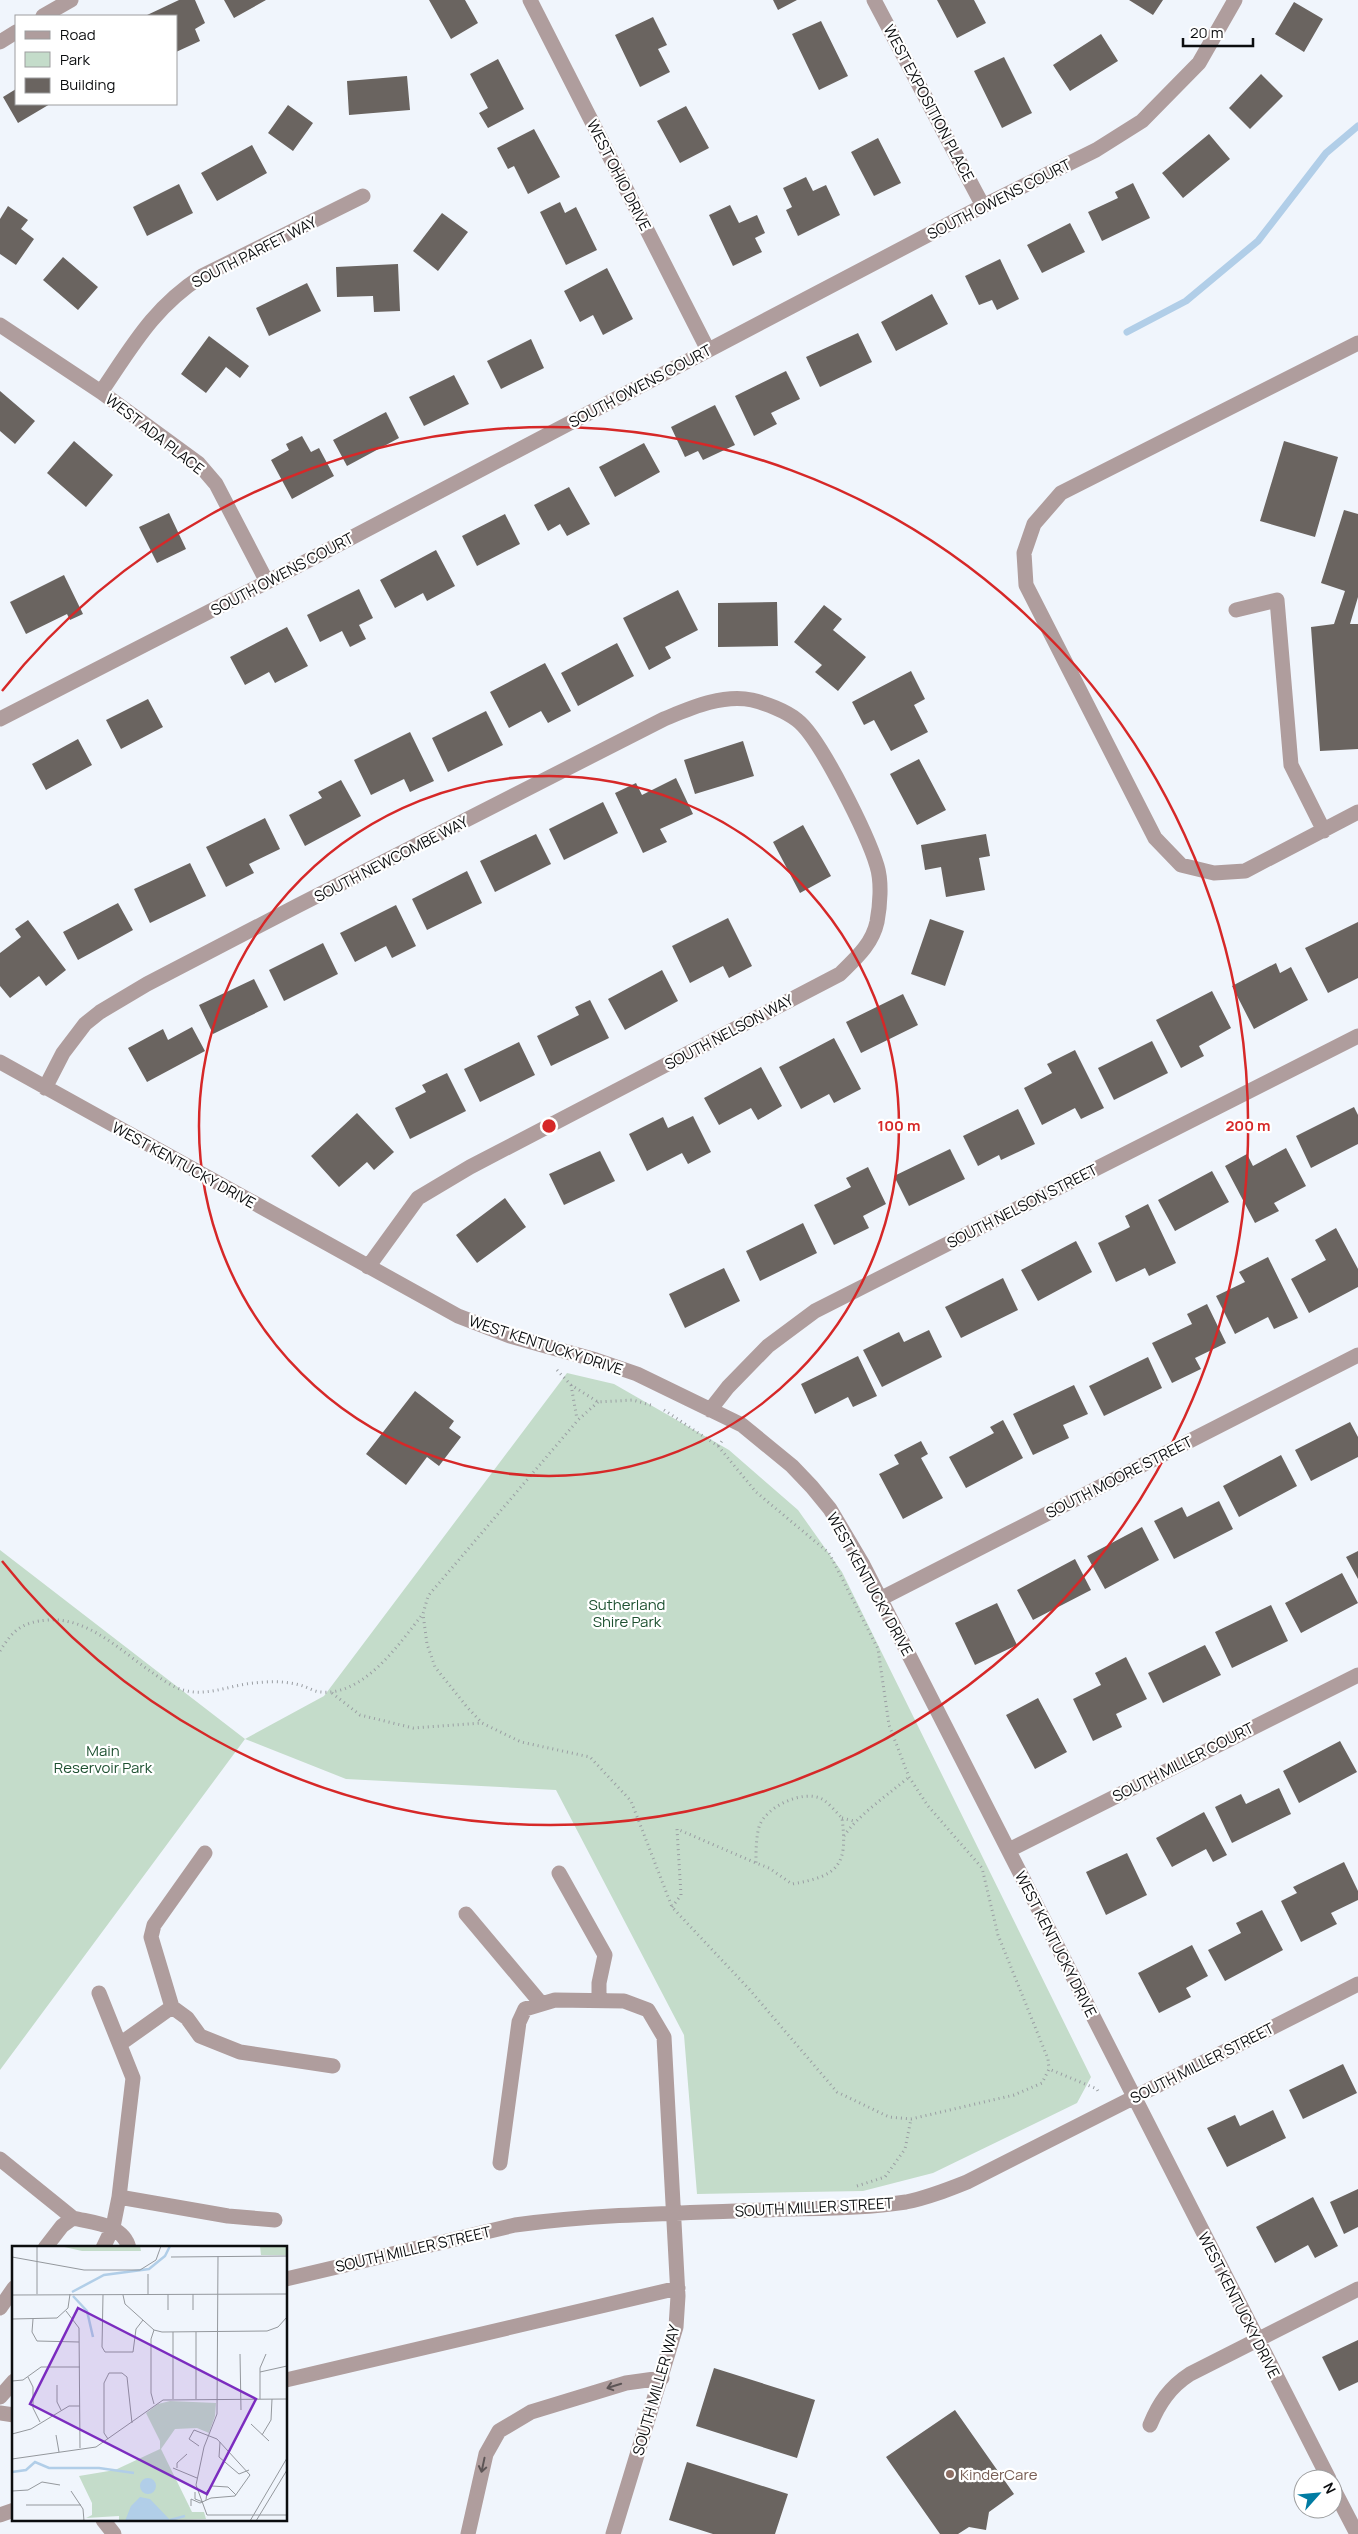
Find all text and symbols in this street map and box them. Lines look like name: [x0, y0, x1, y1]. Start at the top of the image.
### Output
legend: [15, 15, 178, 105]
scale bar: [1183, 15, 1253, 47]
street label: WEST EXPOSITION PLACE: [879, 21, 979, 185]
text: 20 m: [1190, 22, 1223, 43]
text: Road: [60, 24, 96, 45]
text: Park: [60, 49, 90, 70]
text: Building: [60, 74, 115, 95]
street label: WEST OHIO DRIVE: [582, 116, 656, 234]
street label: SOUTH OWENS COURT: [923, 154, 1075, 244]
street label: SOUTH PARFET WAY: [188, 211, 321, 293]
street label: SOUTH OWENS COURT: [565, 339, 715, 433]
street label: WEST ADA PLACE: [101, 389, 209, 479]
street label: SOUTH OWENS COURT: [207, 527, 357, 621]
street label: SOUTH NEWCOMBE WAY: [310, 811, 472, 907]
street label: SOUTH NELSON WAY: [661, 989, 797, 1075]
text: 100 m: [878, 1115, 920, 1136]
text: 200 m: [1225, 1115, 1271, 1136]
street label: WEST KENTUCKY DRIVE: [108, 1117, 260, 1213]
centre of rings: [540, 1117, 558, 1135]
street label: SOUTH NELSON STREET: [943, 1159, 1101, 1253]
street label: WEST KENTUCKY DRIVE: [466, 1310, 626, 1380]
street label: SOUTH MOORE STREET: [1042, 1431, 1196, 1523]
street label: WEST KENTUCKY DRIVE: [822, 1508, 918, 1660]
park label: Sutherland Shire Park: [589, 1594, 665, 1632]
street label: SOUTH MILLER COURT: [1109, 1717, 1257, 1807]
park label: Main Reservoir Park: [54, 1740, 153, 1778]
street label: WEST KENTUCKY DRIVE: [1010, 1867, 1102, 2021]
street label: SOUTH MILLER STREET: [1126, 2018, 1278, 2108]
street label: SOUTH MILLER STREET: [734, 2192, 894, 2222]
street label: SOUTH MILLER STREET: [333, 2221, 493, 2277]
street label: WEST KENTUCKY DRIVE: [1193, 2228, 1285, 2382]
inset map: [12, 2246, 288, 2522]
street label: SOUTH MILLER WAY: [627, 2321, 685, 2458]
one-way arrow: [607, 2382, 623, 2392]
one-way arrow: [478, 2457, 487, 2473]
place label: KinderCare: [960, 2464, 1038, 2485]
marker: KinderCare: [944, 2468, 956, 2480]
north arrow: [1293, 2469, 1343, 2519]
text: N: [1319, 2479, 1341, 2497]

